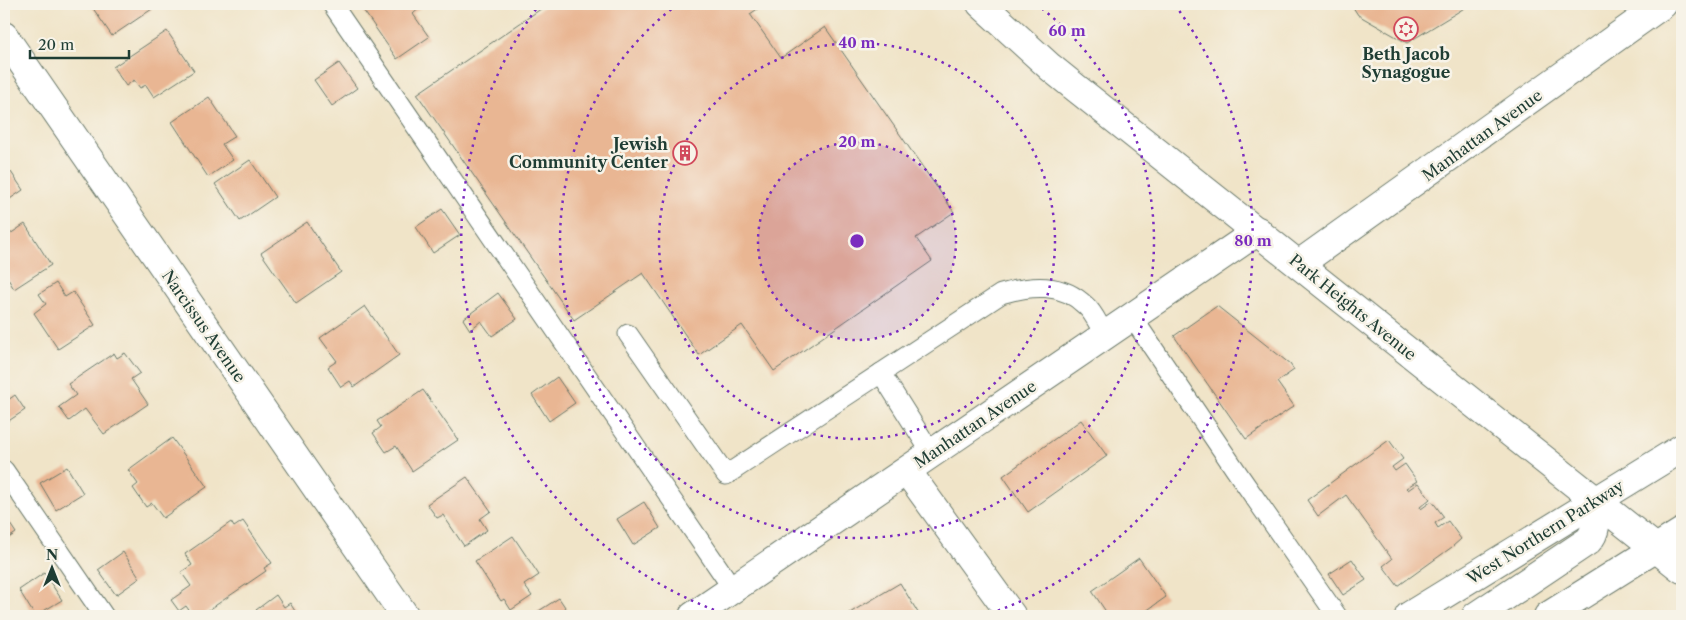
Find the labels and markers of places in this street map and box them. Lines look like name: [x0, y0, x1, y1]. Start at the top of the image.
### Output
synagogue icon: Beth Jacob Synagogue: [1393, 16, 1419, 42]
place label: Beth Jacob Synagogue: [1362, 44, 1451, 82]
place label: Jewish Community Center: [509, 134, 668, 172]
building icon: Jewish Community Center: [672, 140, 698, 166]
centre of rings: [848, 232, 866, 250]

